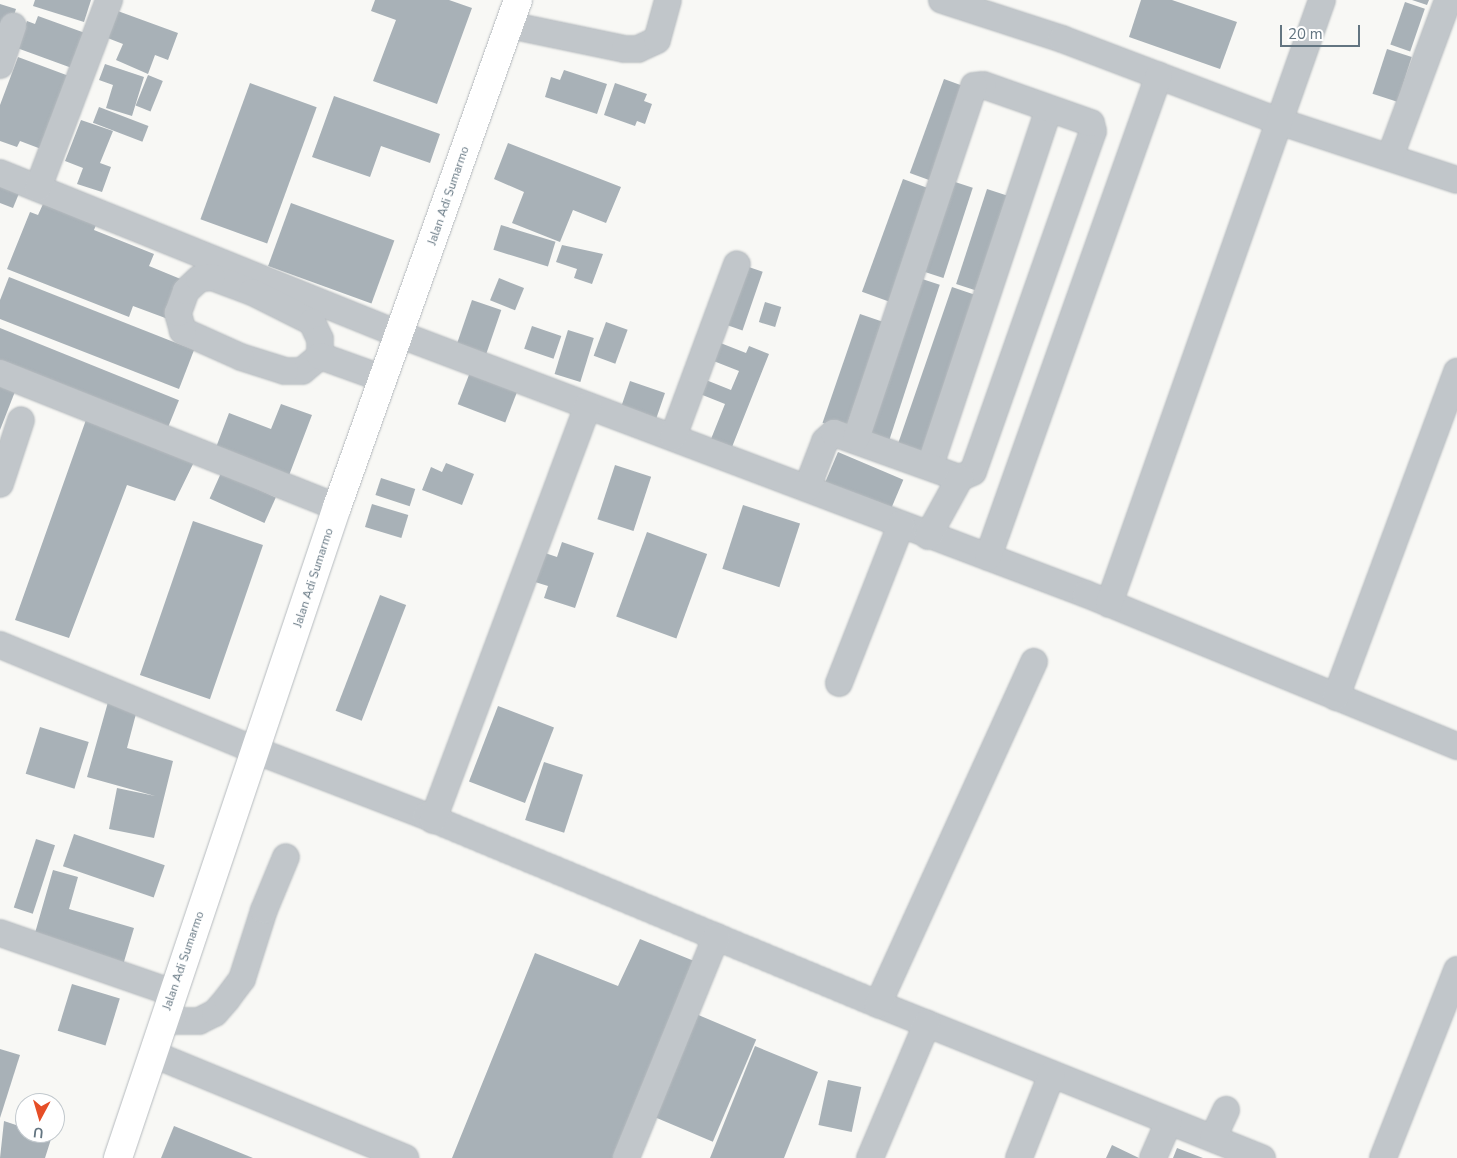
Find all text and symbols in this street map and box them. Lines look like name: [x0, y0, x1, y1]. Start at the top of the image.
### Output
scale bar: [1282, 15, 1362, 47]
text: 20 m: [1288, 24, 1323, 44]
street label: Jalan Adi Sumarmo: [425, 145, 473, 247]
street label: Jalan Adi Sumarmo: [291, 527, 337, 629]
street label: Jalan Adi Sumarmo: [160, 910, 208, 1012]
north arrow: [15, 1093, 65, 1143]
text: U: [32, 1122, 45, 1142]

